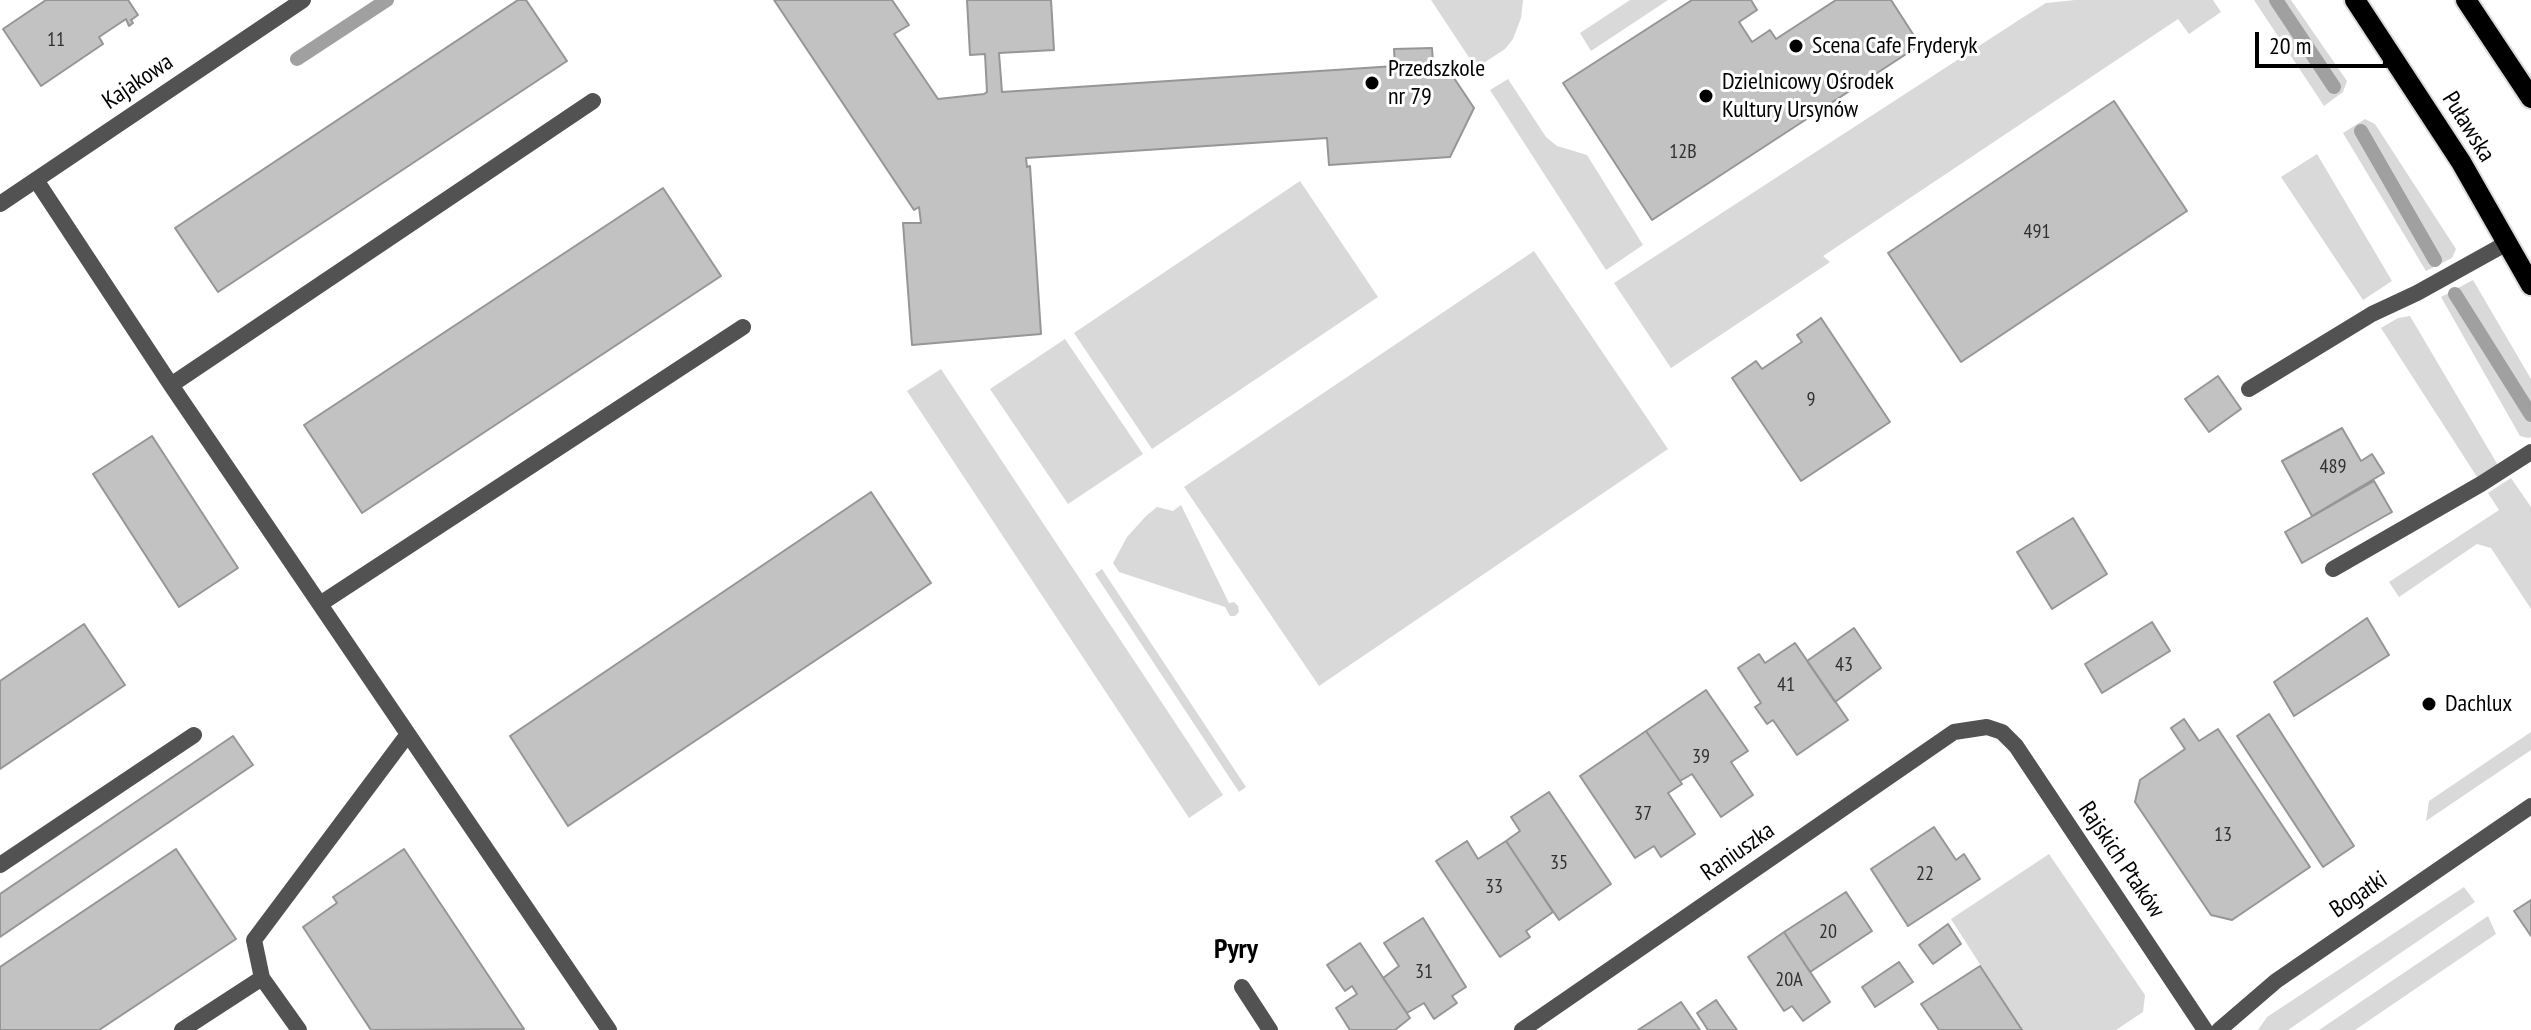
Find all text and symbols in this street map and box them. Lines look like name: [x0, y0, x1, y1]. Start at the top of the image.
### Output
scale bar: [2259, 16, 2391, 66]
house number: 11: [47, 28, 65, 52]
text: 20 m: [2269, 30, 2311, 61]
place label: Scena Cafe Fryderyk: [1812, 32, 1978, 60]
marker: Scena Cafe Fryderyk: [1787, 37, 1805, 55]
street label: Kajakowa: [97, 48, 179, 116]
place label: Przedszkole nr 79: [1388, 55, 1485, 111]
place label: Dzielnicowy Ośrodek Kultury Ursynów: [1722, 68, 1894, 124]
marker: Przedszkole nr 79: [1363, 74, 1381, 92]
marker: Dzielnicowy Ośrodek Kultury Ursynów: [1697, 87, 1715, 105]
street label: Puławska: [2435, 87, 2501, 167]
house number: 12B: [1669, 140, 1697, 164]
house number: 491: [2024, 220, 2050, 244]
house number: 9: [1807, 388, 1815, 412]
house number: 489: [2320, 455, 2346, 479]
house number: 43: [1835, 653, 1853, 677]
house number: 41: [1777, 673, 1795, 697]
place label: Dachlux: [2445, 690, 2512, 718]
marker: Dachlux: [2420, 695, 2438, 713]
house number: 39: [1692, 745, 1710, 769]
street label: Rajskich Ptaków: [2072, 797, 2170, 923]
house number: 37: [1634, 802, 1652, 826]
street label: Raniuszka: [1696, 816, 1780, 888]
house number: 13: [2214, 823, 2232, 847]
house number: 35: [1550, 851, 1568, 875]
house number: 22: [1916, 862, 1934, 886]
street label: Bogatki: [2325, 866, 2393, 924]
house number: 33: [1485, 875, 1503, 899]
house number: 20: [1819, 920, 1837, 944]
district label: Pyry: [1214, 933, 1258, 967]
house number: 31: [1415, 960, 1433, 984]
house number: 20A: [1775, 968, 1803, 992]

